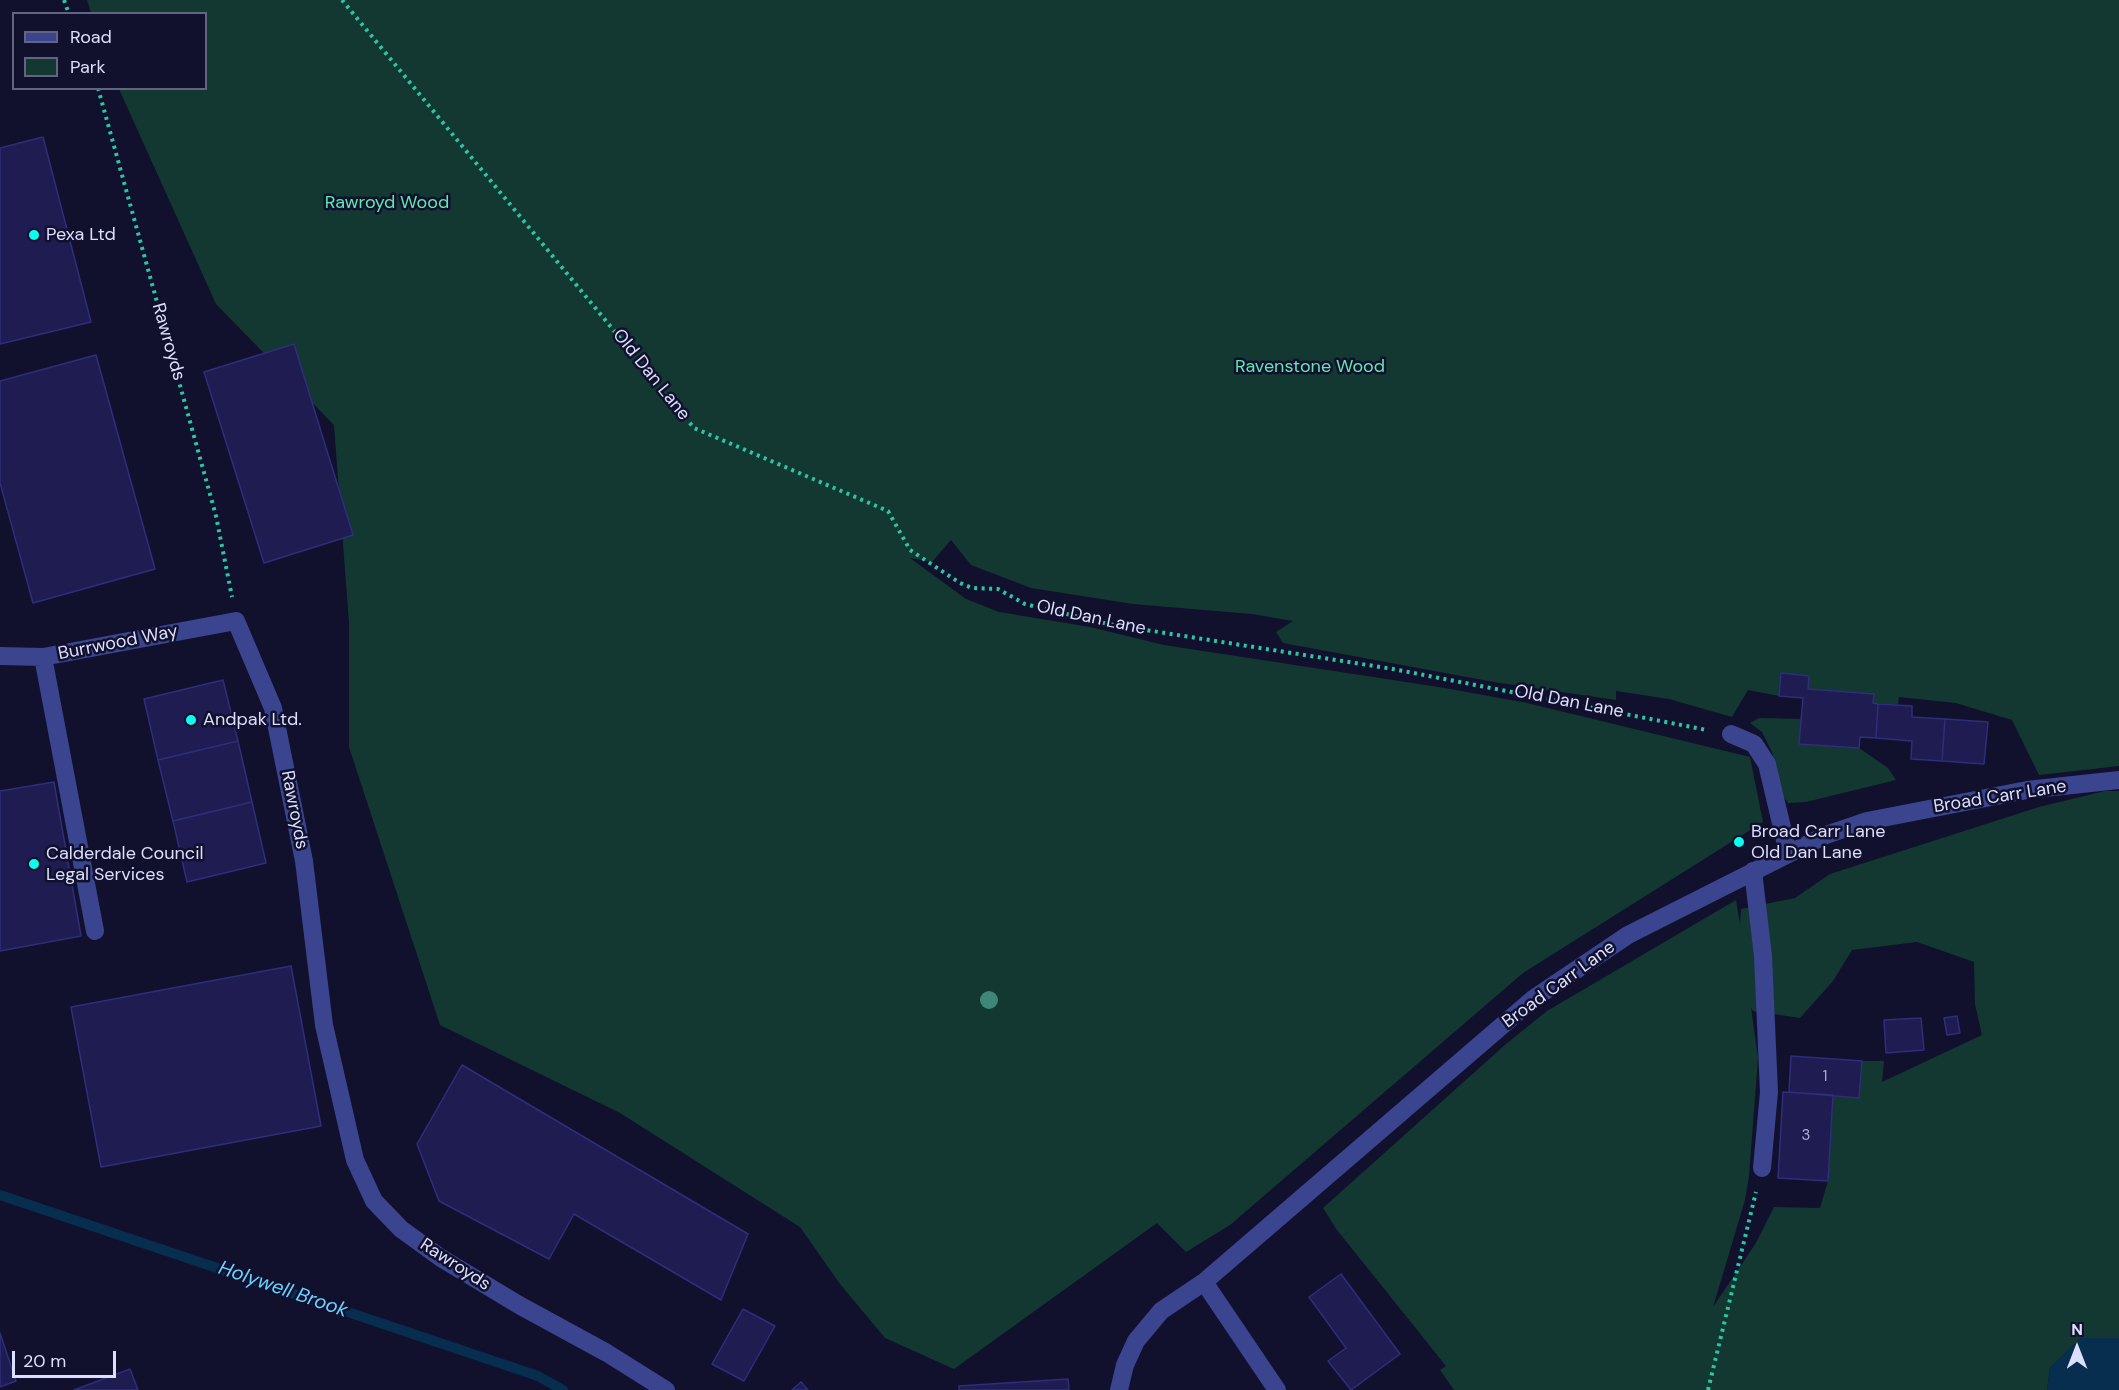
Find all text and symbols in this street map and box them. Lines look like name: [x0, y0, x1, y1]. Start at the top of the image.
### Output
legend: [12, 12, 207, 90]
text: Road: [70, 25, 112, 49]
text: Park: [70, 55, 106, 79]
park label: Rawroyd Wood: [325, 192, 449, 214]
place label: Pexa Ltd: [46, 224, 116, 246]
marker: Pexa Ltd: [27, 228, 41, 242]
street label: Rawroyds: [147, 301, 189, 383]
street label: Old Dan Lane: [608, 325, 694, 425]
park label: Ravenstone Wood: [1235, 356, 1385, 378]
street label: Old Dan Lane: [1034, 596, 1148, 640]
street label: Burrwood Way: [56, 621, 180, 665]
street label: Old Dan Lane: [1512, 681, 1626, 723]
place label: Andpak Ltd.: [203, 709, 302, 731]
marker: Andpak Ltd.: [184, 713, 198, 727]
street label: Rawroyds: [276, 769, 312, 851]
street label: Broad Carr Lane: [1932, 776, 2068, 818]
place label: Broad Carr Lane Old Dan Lane: [1751, 821, 1885, 864]
marker: Broad Carr Lane Old Dan Lane: [1732, 835, 1746, 849]
place label: Calderdale Council Legal Services: [46, 843, 203, 886]
marker: Calderdale Council Legal Services: [27, 857, 41, 871]
street label: Broad Carr Lane: [1498, 937, 1620, 1033]
house number: 1: [1823, 1068, 1827, 1086]
house number: 3: [1802, 1127, 1810, 1145]
street label: Rawroyds: [416, 1234, 494, 1296]
water label: Holywell Brook: [215, 1257, 351, 1323]
north arrow: [2047, 1318, 2107, 1378]
text: N: [2071, 1319, 2083, 1340]
scale bar: [15, 1339, 118, 1377]
text: 20 m: [23, 1349, 66, 1373]

